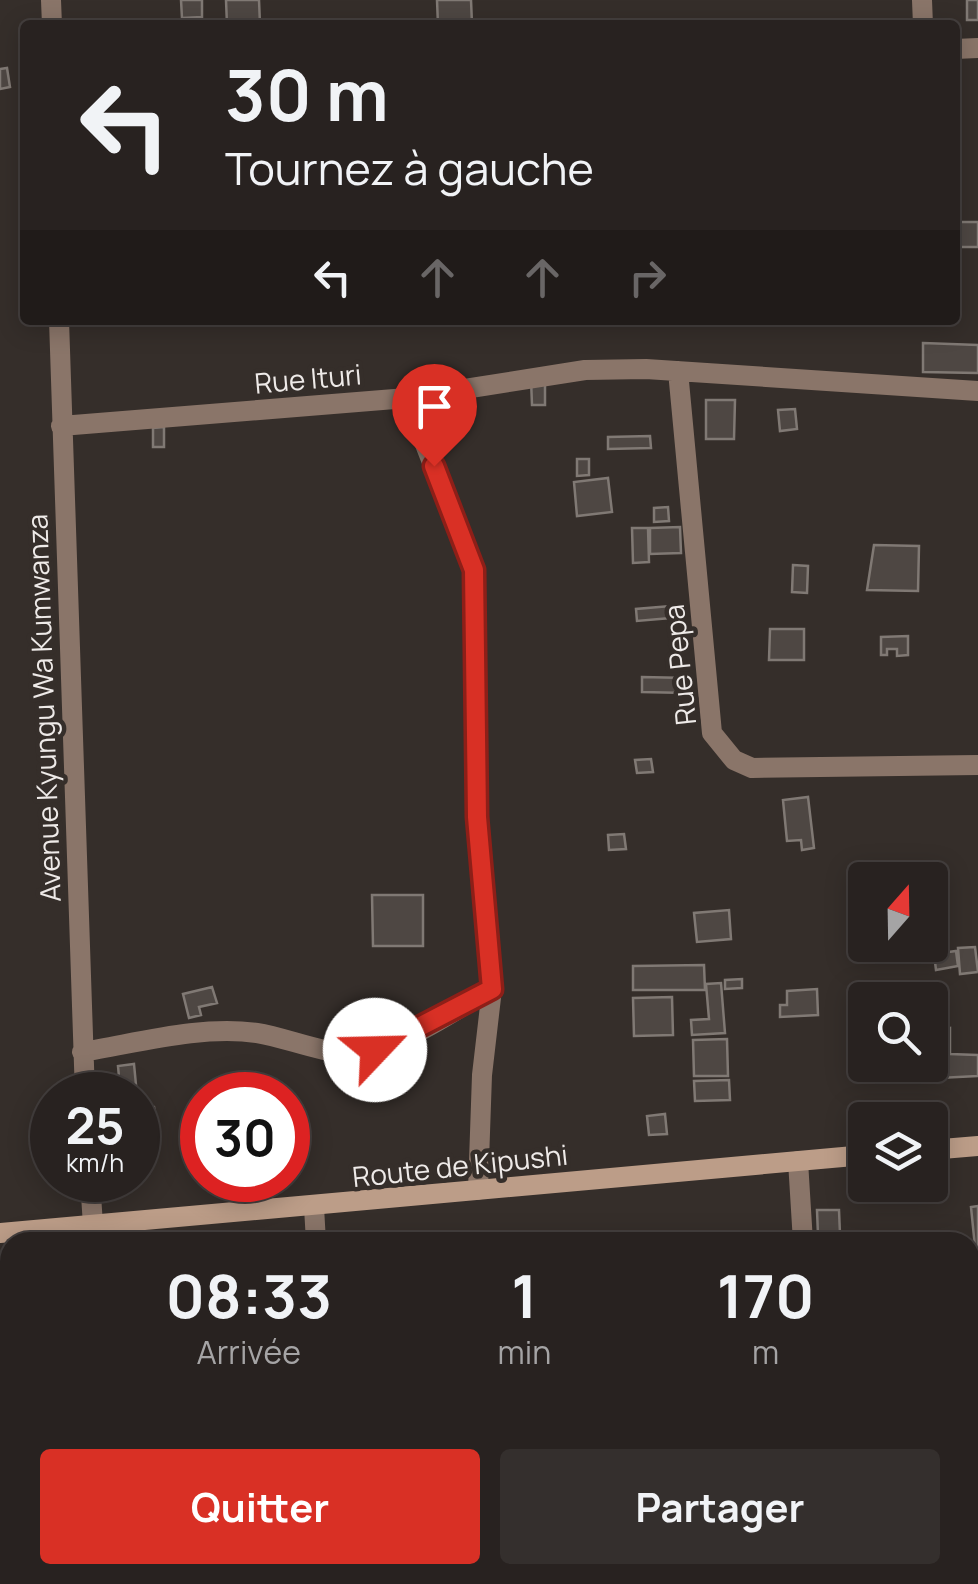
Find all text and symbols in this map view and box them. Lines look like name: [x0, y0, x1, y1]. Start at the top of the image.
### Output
text: 30 m: [225, 46, 389, 142]
icon: left: [60, 60, 190, 190]
text: Tournez à gauche: [225, 137, 594, 199]
icon: left: [305, 250, 360, 305]
icon: ahead: [410, 250, 465, 305]
icon: ahead: [515, 250, 570, 305]
icon: right: [620, 250, 675, 305]
street label: Rue Ituri: [253, 354, 363, 402]
pin: [392, 364, 477, 467]
icon: arrive: [407, 379, 462, 434]
street label: Avenue Kyungu Wa Kumwanza: [17, 513, 69, 903]
street label: Rue Pepa: [654, 603, 704, 727]
north arrow: [848, 862, 948, 962]
map controls: [848, 862, 948, 1202]
button: search: [848, 982, 948, 1082]
position arrow: [323, 998, 427, 1102]
speed limit sign: 30: [180, 1072, 310, 1202]
text: 25: [65, 1091, 125, 1159]
button: layers: [848, 1102, 948, 1202]
street label: Route de Kipushi: [350, 1135, 570, 1195]
text: km/h: [66, 1145, 124, 1180]
text: 08:33: [166, 1254, 332, 1336]
text: 1: [511, 1254, 538, 1336]
text: 170: [717, 1254, 814, 1336]
text: Arrivée: [197, 1330, 301, 1374]
text: min: [498, 1330, 551, 1374]
text: m: [752, 1330, 779, 1374]
button: Quitter: [40, 1449, 480, 1564]
button: Partager: [500, 1449, 940, 1564]

